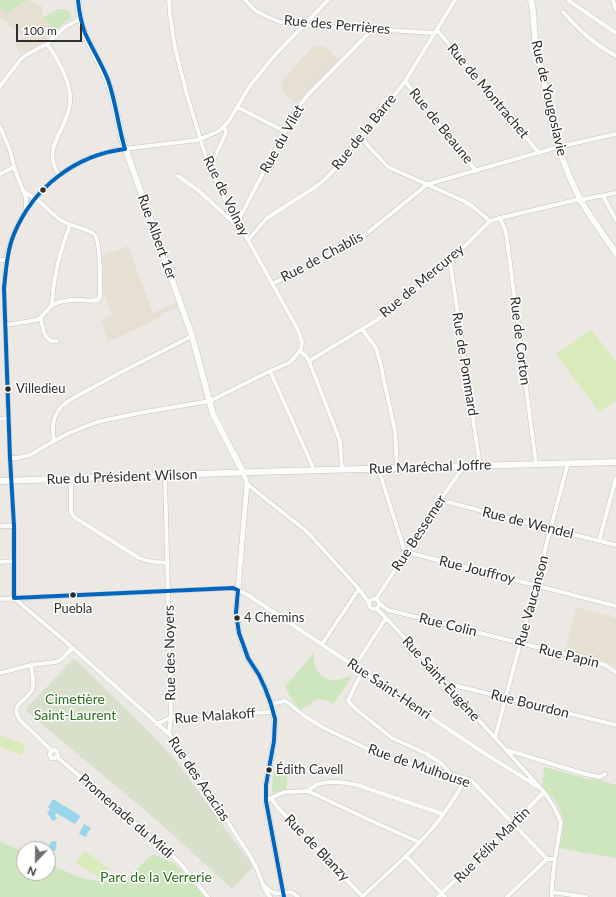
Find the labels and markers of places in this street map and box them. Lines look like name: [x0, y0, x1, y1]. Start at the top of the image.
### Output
unlabelled marker: [38, 185, 48, 195]
place label: Villedieu: [16, 381, 65, 397]
marker: Villedieu: [3, 384, 13, 394]
marker: Puebla: [68, 590, 78, 600]
place label: Puebla: [54, 601, 92, 617]
place label: 4 Chemins: [244, 610, 304, 626]
marker: 4 Chemins: [232, 613, 242, 623]
place label: Édith Cavell: [276, 762, 343, 778]
marker: Édith Cavell: [264, 765, 274, 775]

